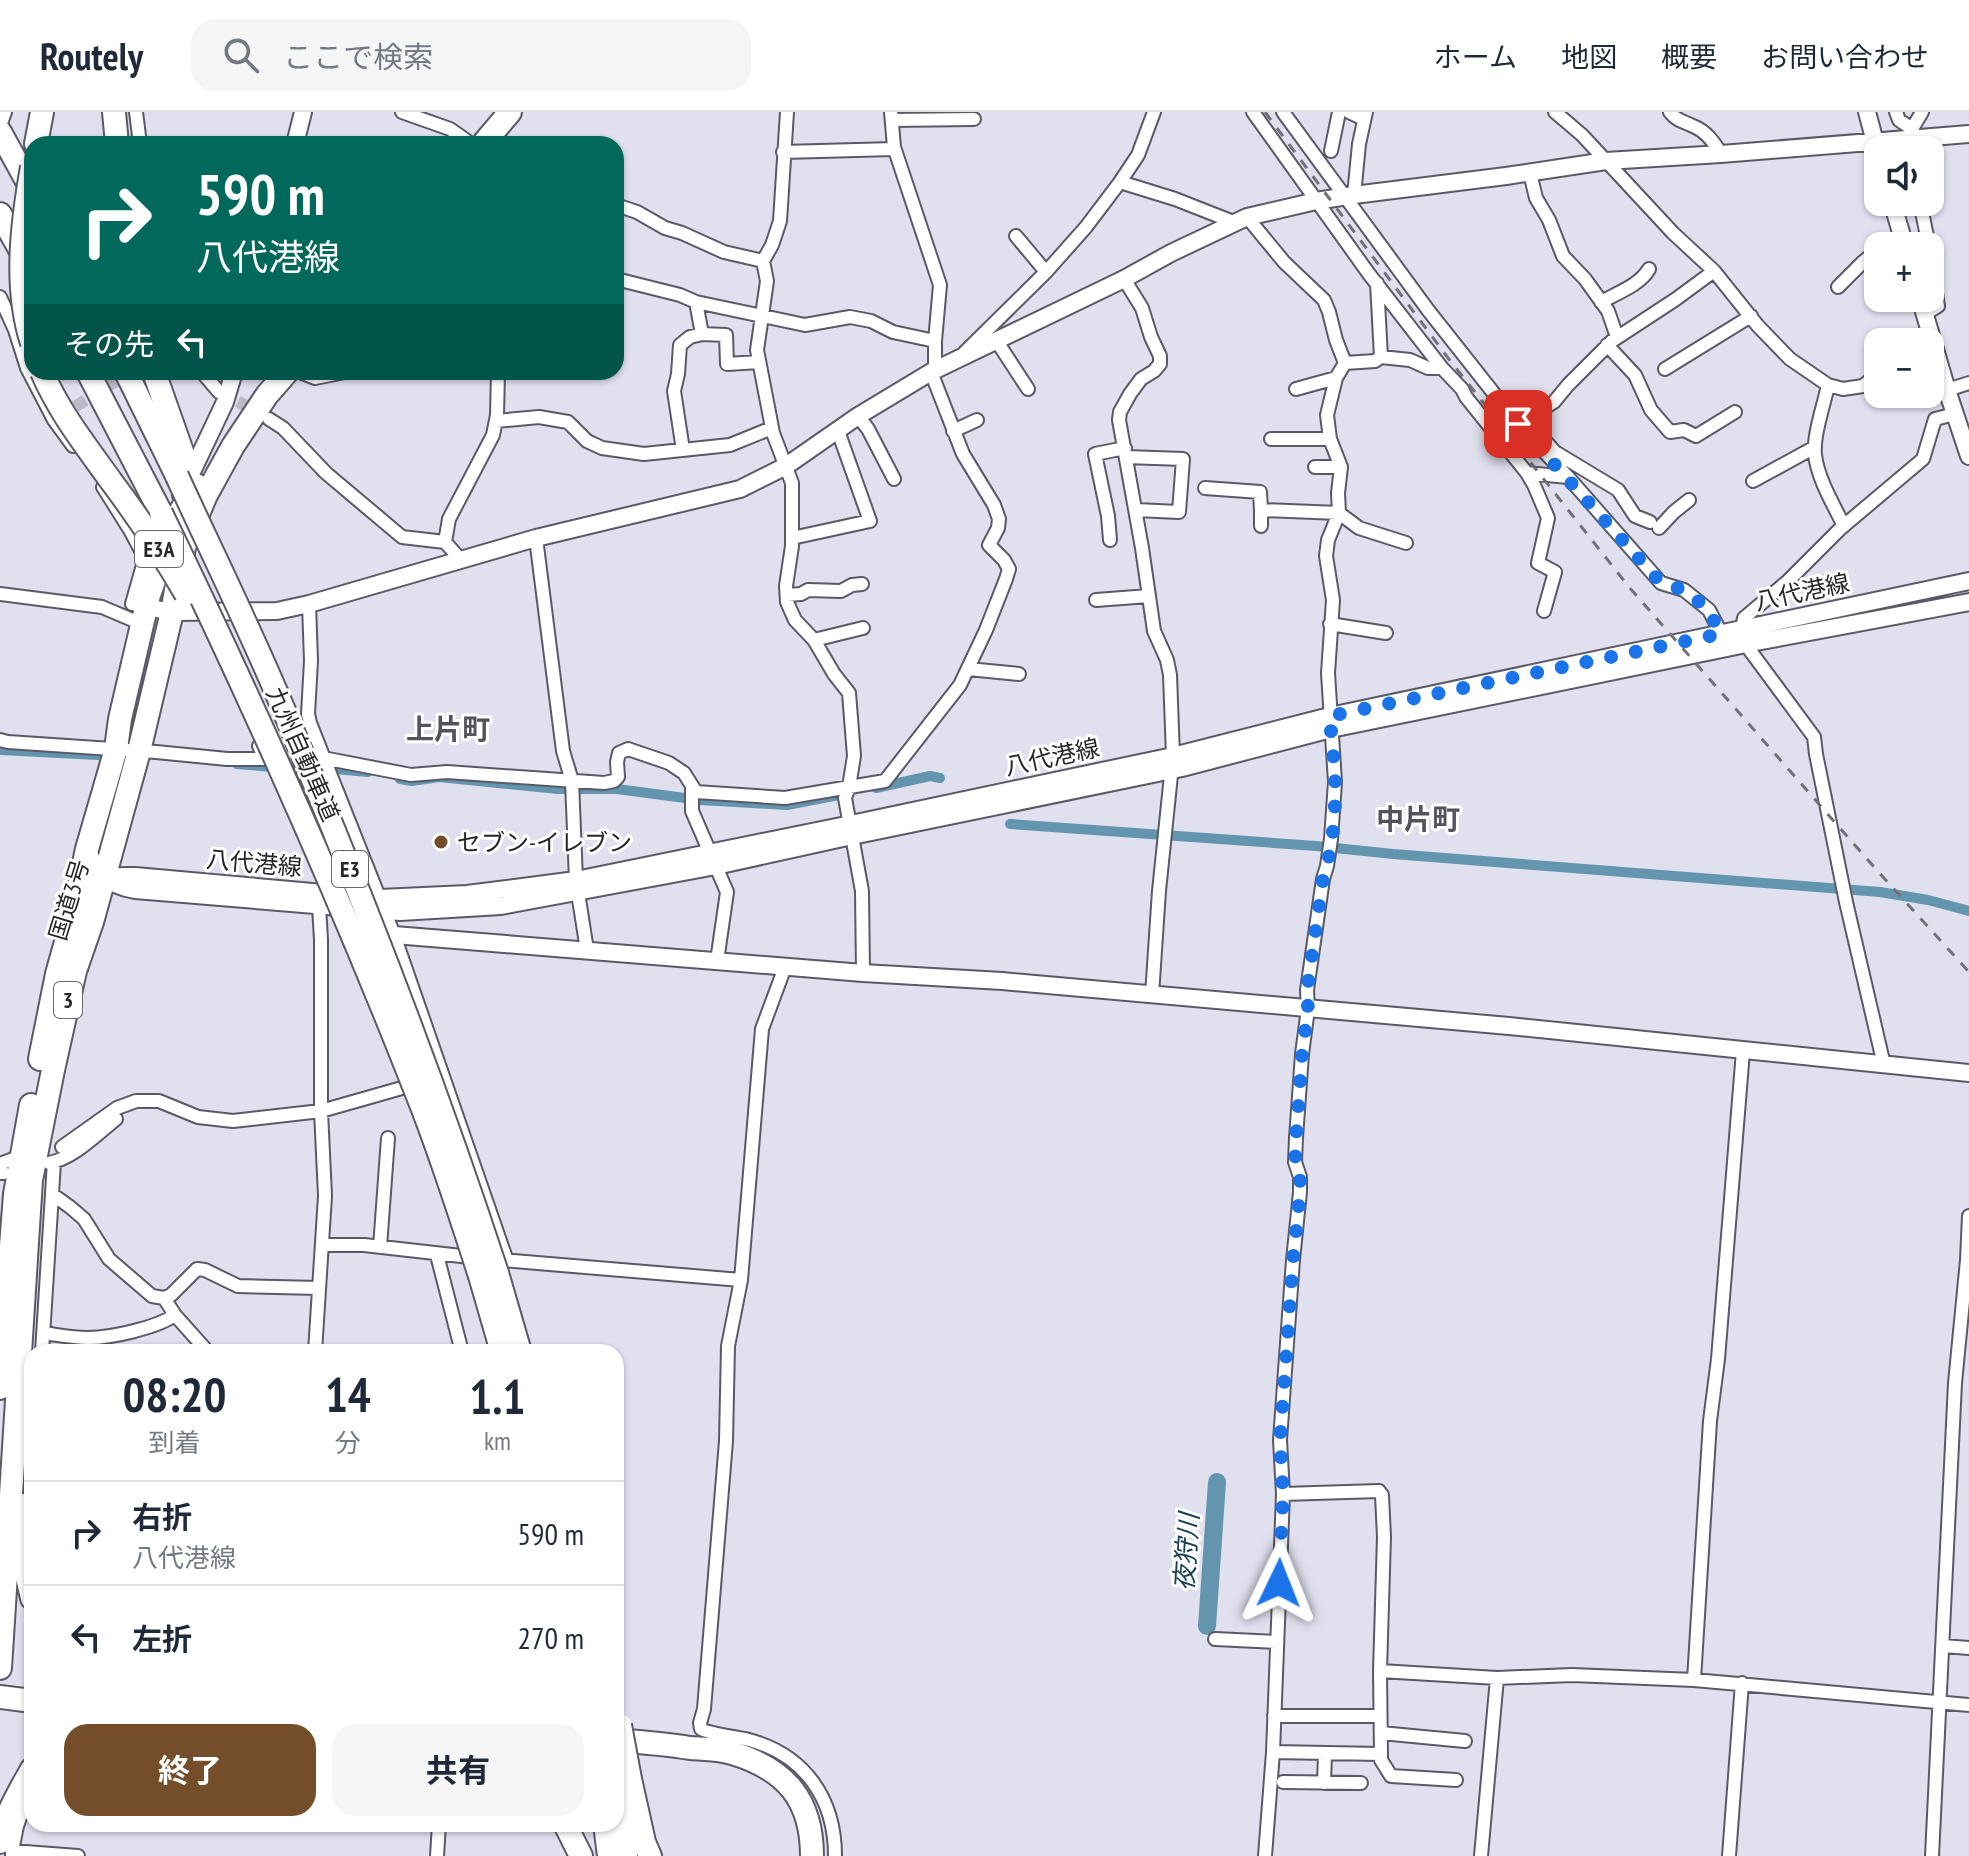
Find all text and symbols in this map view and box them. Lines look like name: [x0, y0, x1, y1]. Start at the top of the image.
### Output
search box: [191, 19, 751, 91]
text: Routely: [40, 31, 143, 80]
icon: search: [219, 33, 263, 77]
text: ここで検索: [283, 37, 433, 76]
text: ホーム: [1434, 38, 1517, 75]
text: 地図: [1561, 38, 1617, 75]
text: 概要: [1661, 38, 1717, 75]
text: お問い合わせ: [1761, 38, 1929, 75]
map controls: [1864, 136, 1944, 408]
button: sound: [1864, 136, 1944, 216]
text: 590 m: [196, 158, 325, 230]
icon: right: [64, 168, 168, 272]
button: +: [1864, 232, 1944, 312]
text: 八代港線: [196, 233, 340, 280]
icon: left: [170, 320, 214, 364]
text: その先: [64, 324, 154, 363]
button: −: [1864, 328, 1944, 408]
pin: [1484, 390, 1552, 458]
icon: arrive: [1496, 402, 1540, 446]
road number: E3A: [135, 531, 183, 567]
street label: 八代港線: [1752, 567, 1852, 617]
street label: 九州自動車道: [260, 682, 346, 826]
district label: 上片町: [406, 710, 490, 747]
street label: 八代港線: [1002, 732, 1102, 782]
district label: 中片町: [1376, 800, 1460, 837]
place label: セブン-イレブン: [457, 827, 632, 858]
marker: セブン-イレブン: [432, 833, 450, 851]
street label: 八代港線: [205, 843, 303, 883]
road number: E3: [332, 851, 368, 887]
street label: 国道3号: [42, 856, 96, 944]
road number: 3: [54, 982, 82, 1018]
text: 08:20: [123, 1363, 226, 1425]
text: 14: [325, 1363, 371, 1425]
text: 1.1: [469, 1365, 525, 1427]
text: km: [484, 1424, 511, 1457]
text: 到着: [148, 1426, 200, 1459]
text: 分: [335, 1426, 361, 1459]
text: 右折: [132, 1497, 192, 1536]
water label: 夜狩川: [1167, 1509, 1205, 1592]
icon: right: [64, 1511, 108, 1555]
text: 590 m: [518, 1514, 584, 1553]
text: 八代港線: [132, 1541, 236, 1574]
position arrow: [1237, 1541, 1321, 1625]
icon: left: [64, 1615, 108, 1659]
text: 270 m: [518, 1618, 584, 1657]
text: 左折: [132, 1619, 192, 1658]
button: 終了: [64, 1724, 316, 1816]
button: 共有: [332, 1724, 584, 1816]

